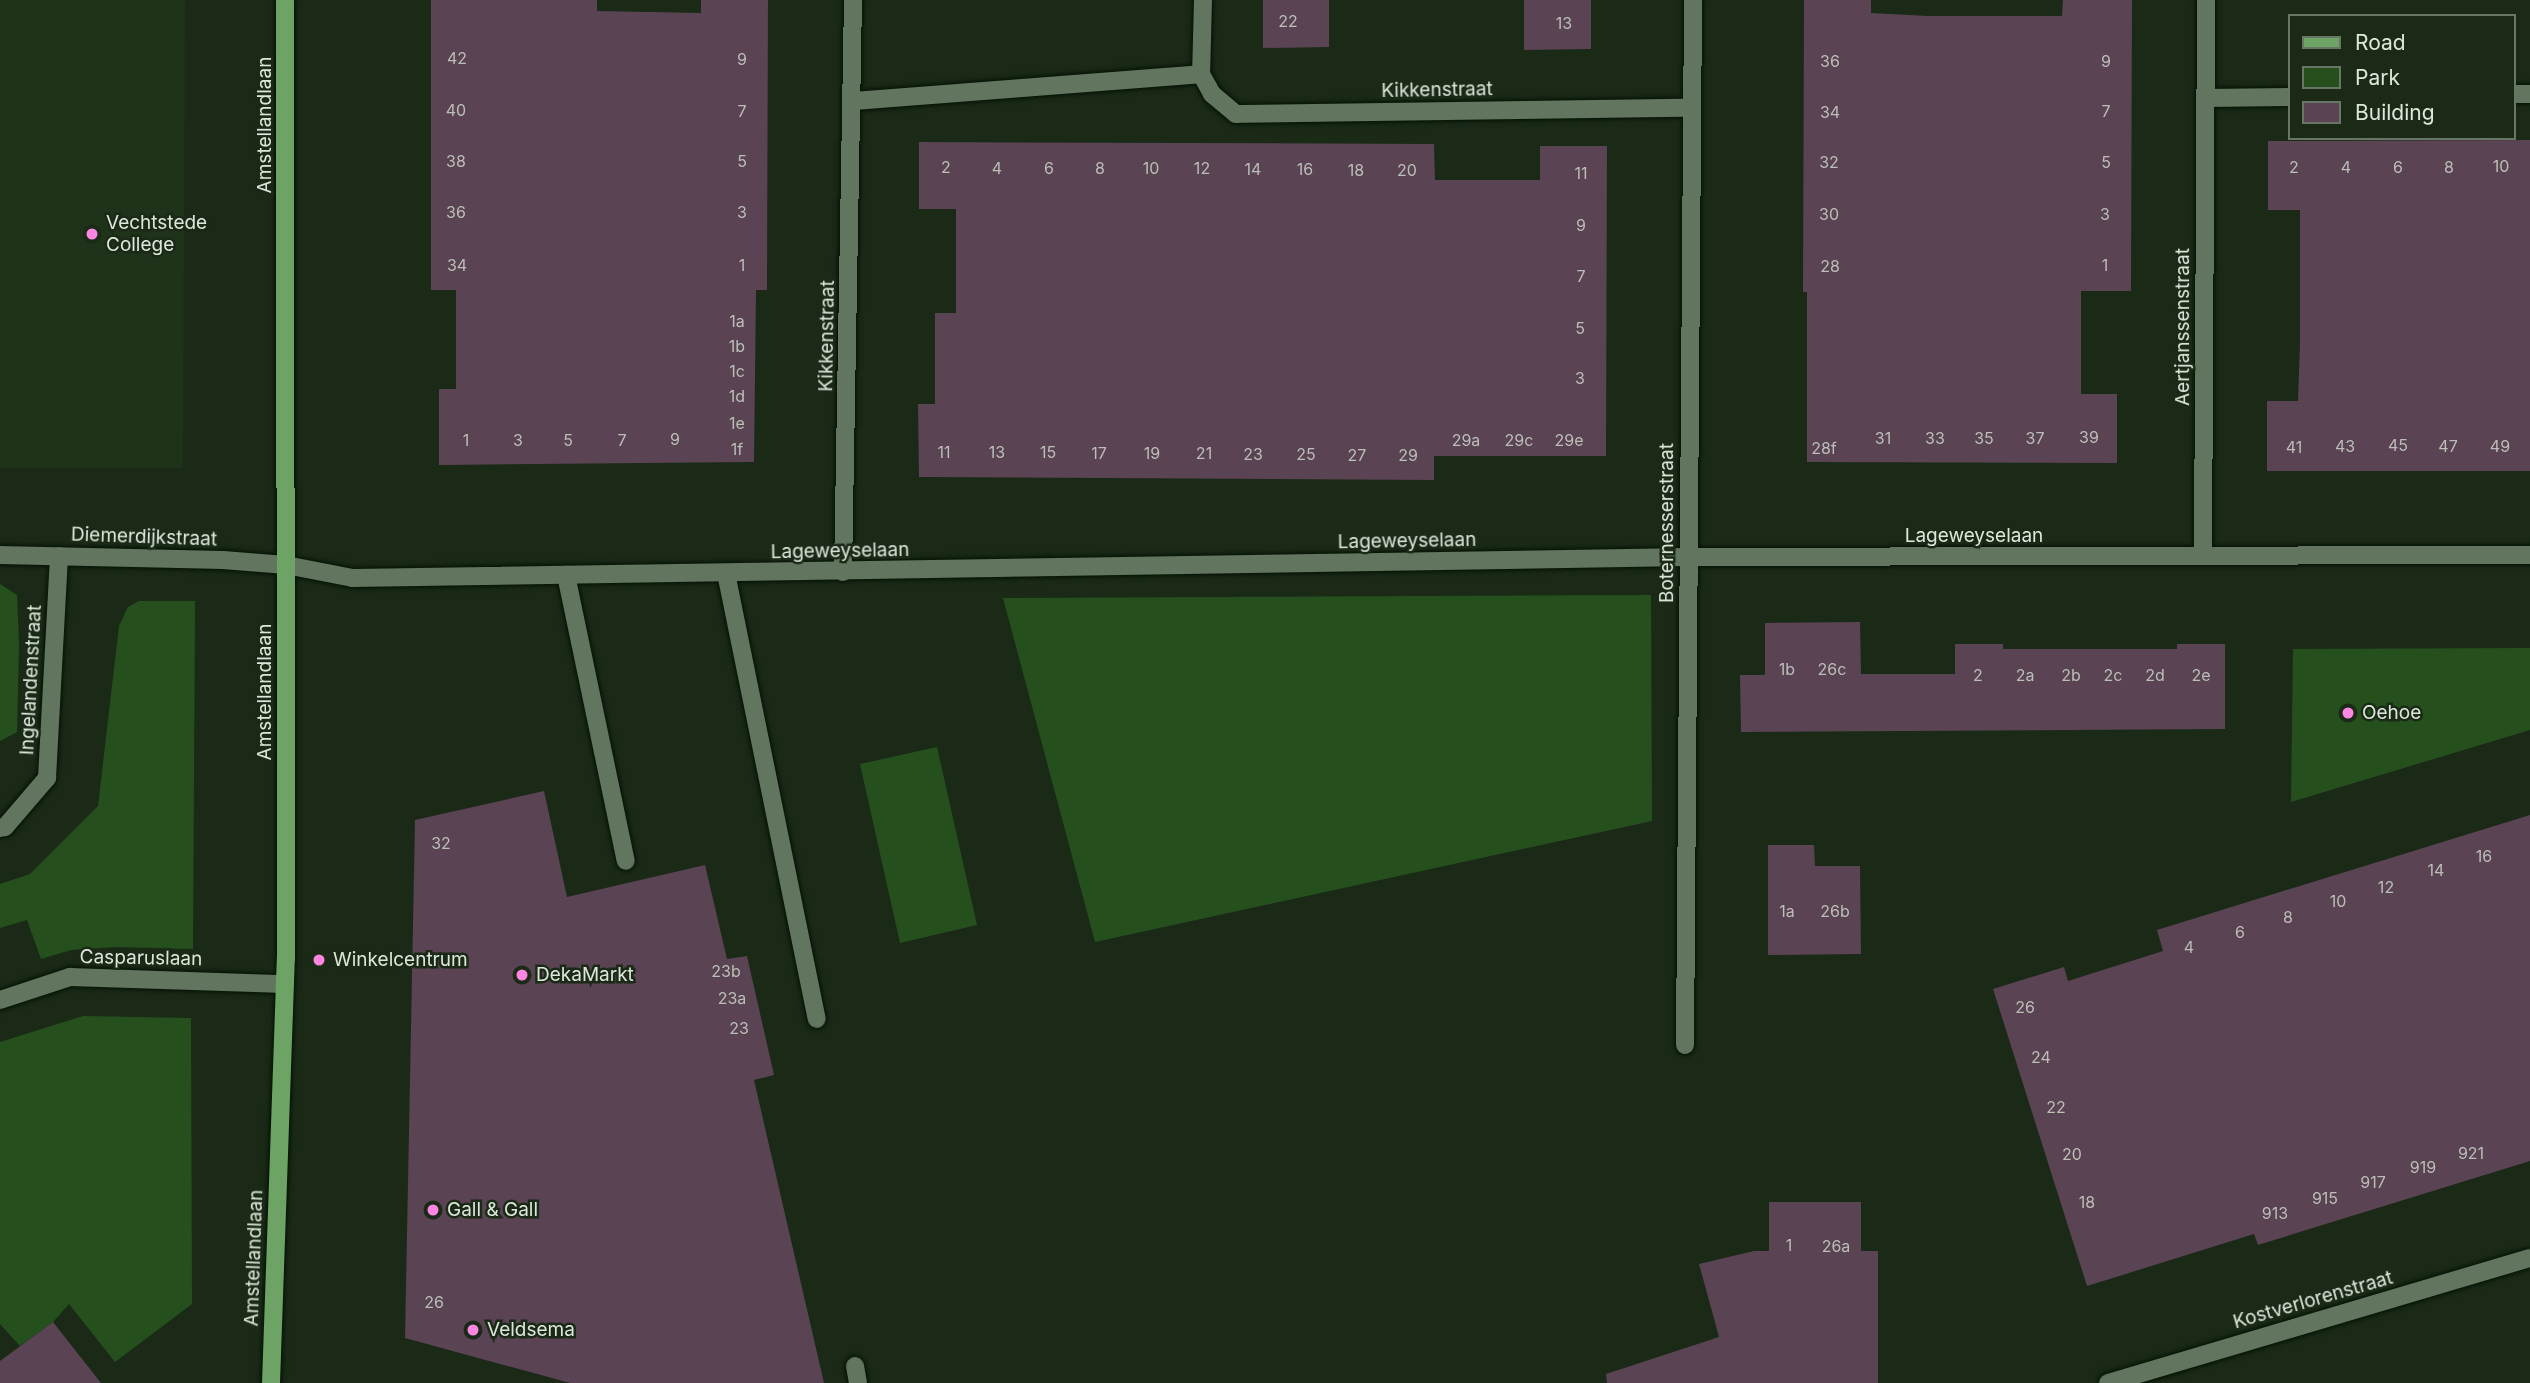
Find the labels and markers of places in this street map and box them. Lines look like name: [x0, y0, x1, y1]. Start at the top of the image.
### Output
place label: Vechtstede College: [106, 212, 207, 256]
marker: Vechtstede College: [84, 226, 100, 242]
place label: Oehoe: [2362, 702, 2421, 724]
marker: Oehoe: [2340, 705, 2356, 721]
place label: Winkelcentrum: [333, 949, 468, 971]
marker: Winkelcentrum: [311, 952, 327, 968]
place label: DekaMarkt: [536, 964, 634, 986]
marker: DekaMarkt: [514, 967, 530, 983]
place label: Gall & Gall: [447, 1199, 538, 1221]
marker: Gall & Gall: [425, 1202, 441, 1218]
place label: Veldsema: [487, 1319, 575, 1341]
marker: Veldsema: [465, 1322, 481, 1338]

